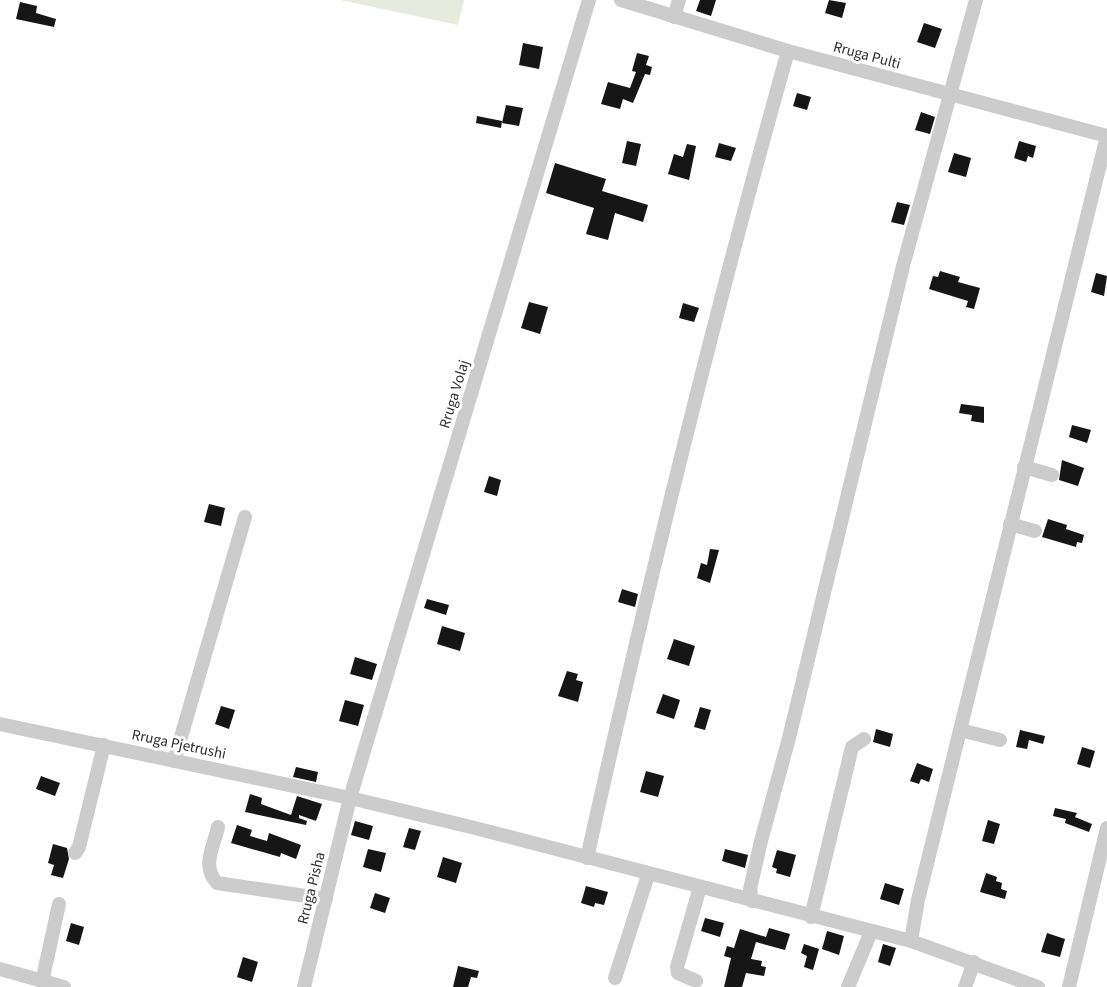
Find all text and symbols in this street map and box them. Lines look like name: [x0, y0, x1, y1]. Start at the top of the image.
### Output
street label: Rruga Pulti: [831, 36, 903, 75]
street label: Rruga Volaj: [434, 357, 475, 431]
street label: Rruga Pjetrushi: [130, 724, 228, 765]
street label: Rruga Pisha: [292, 850, 331, 927]

